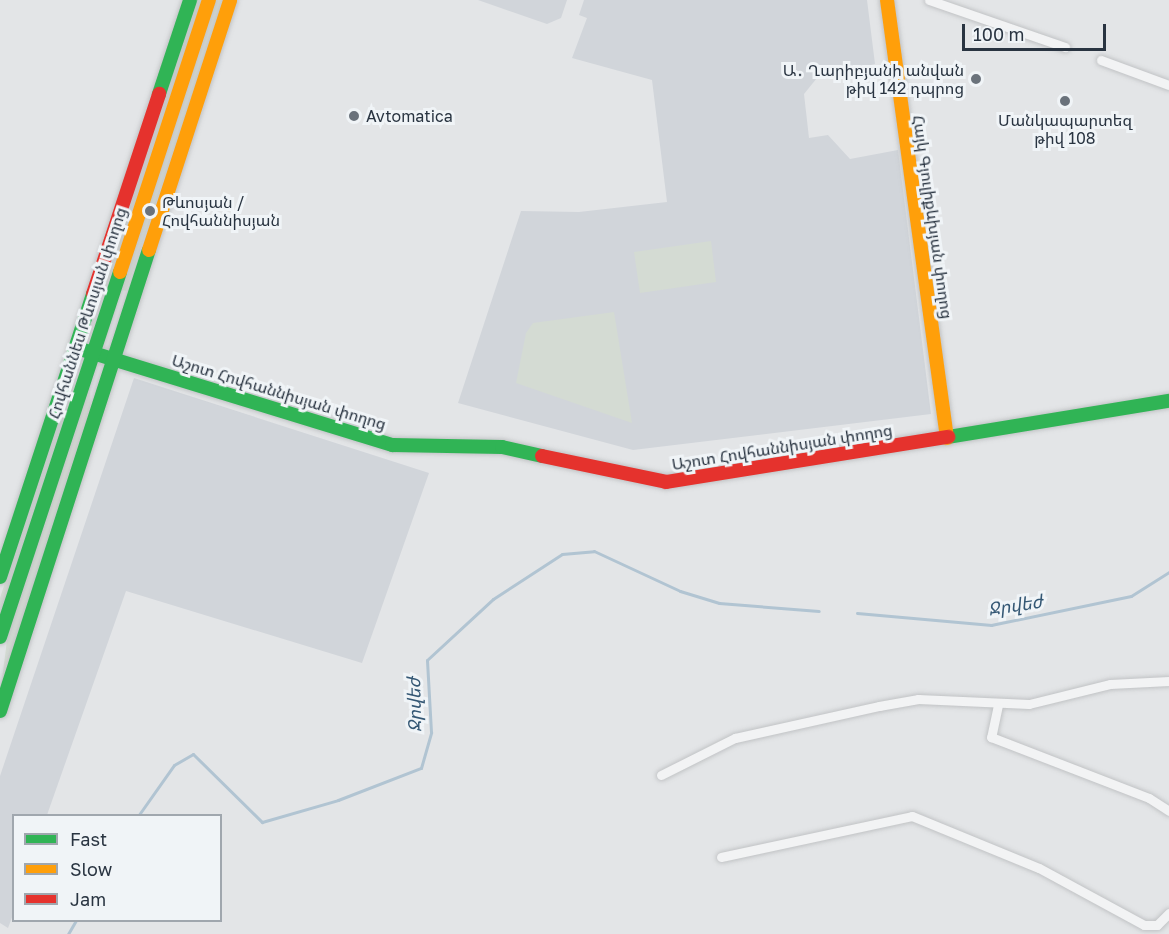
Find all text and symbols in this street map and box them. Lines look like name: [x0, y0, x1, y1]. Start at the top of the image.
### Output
scale bar: [965, 12, 1109, 50]
text: 100 m: [973, 23, 1024, 45]
place label: Ա․ Ղարիբյանի անվան թիվ 142 դպրոց: [783, 60, 964, 98]
marker: Ա․ Ղարիբյանի անվան թիվ 142 դպրոց: [969, 72, 983, 86]
marker: Մանկապարտեզ թիվ 108: [1058, 94, 1072, 108]
place label: Avtomatica: [366, 106, 453, 126]
marker: Avtomatica: [347, 109, 361, 123]
place label: Մանկապարտեզ թիվ 108: [998, 110, 1132, 148]
street label: Հայկ Գյուլիքևխյան փողոց: [909, 114, 957, 320]
place label: Թևոսյան / Հովհաննիսյան: [162, 192, 280, 230]
marker: Թևոսյան / Հովհաննիսյան: [143, 204, 157, 218]
street label: Հովհաննես Թևոսյան փողոց: [44, 205, 130, 421]
street label: Աշոտ Հովհաննիսյան փողոց: [170, 350, 388, 434]
street label: Աշոտ Հովհաննիսյան փողոց: [670, 420, 894, 474]
water label: Ջրվեժ: [986, 590, 1044, 620]
water label: Ջրվեժ: [403, 677, 425, 733]
legend: [12, 814, 222, 922]
text: Fast: [70, 828, 107, 850]
text: Slow: [70, 858, 112, 880]
text: Jam: [70, 888, 106, 910]

